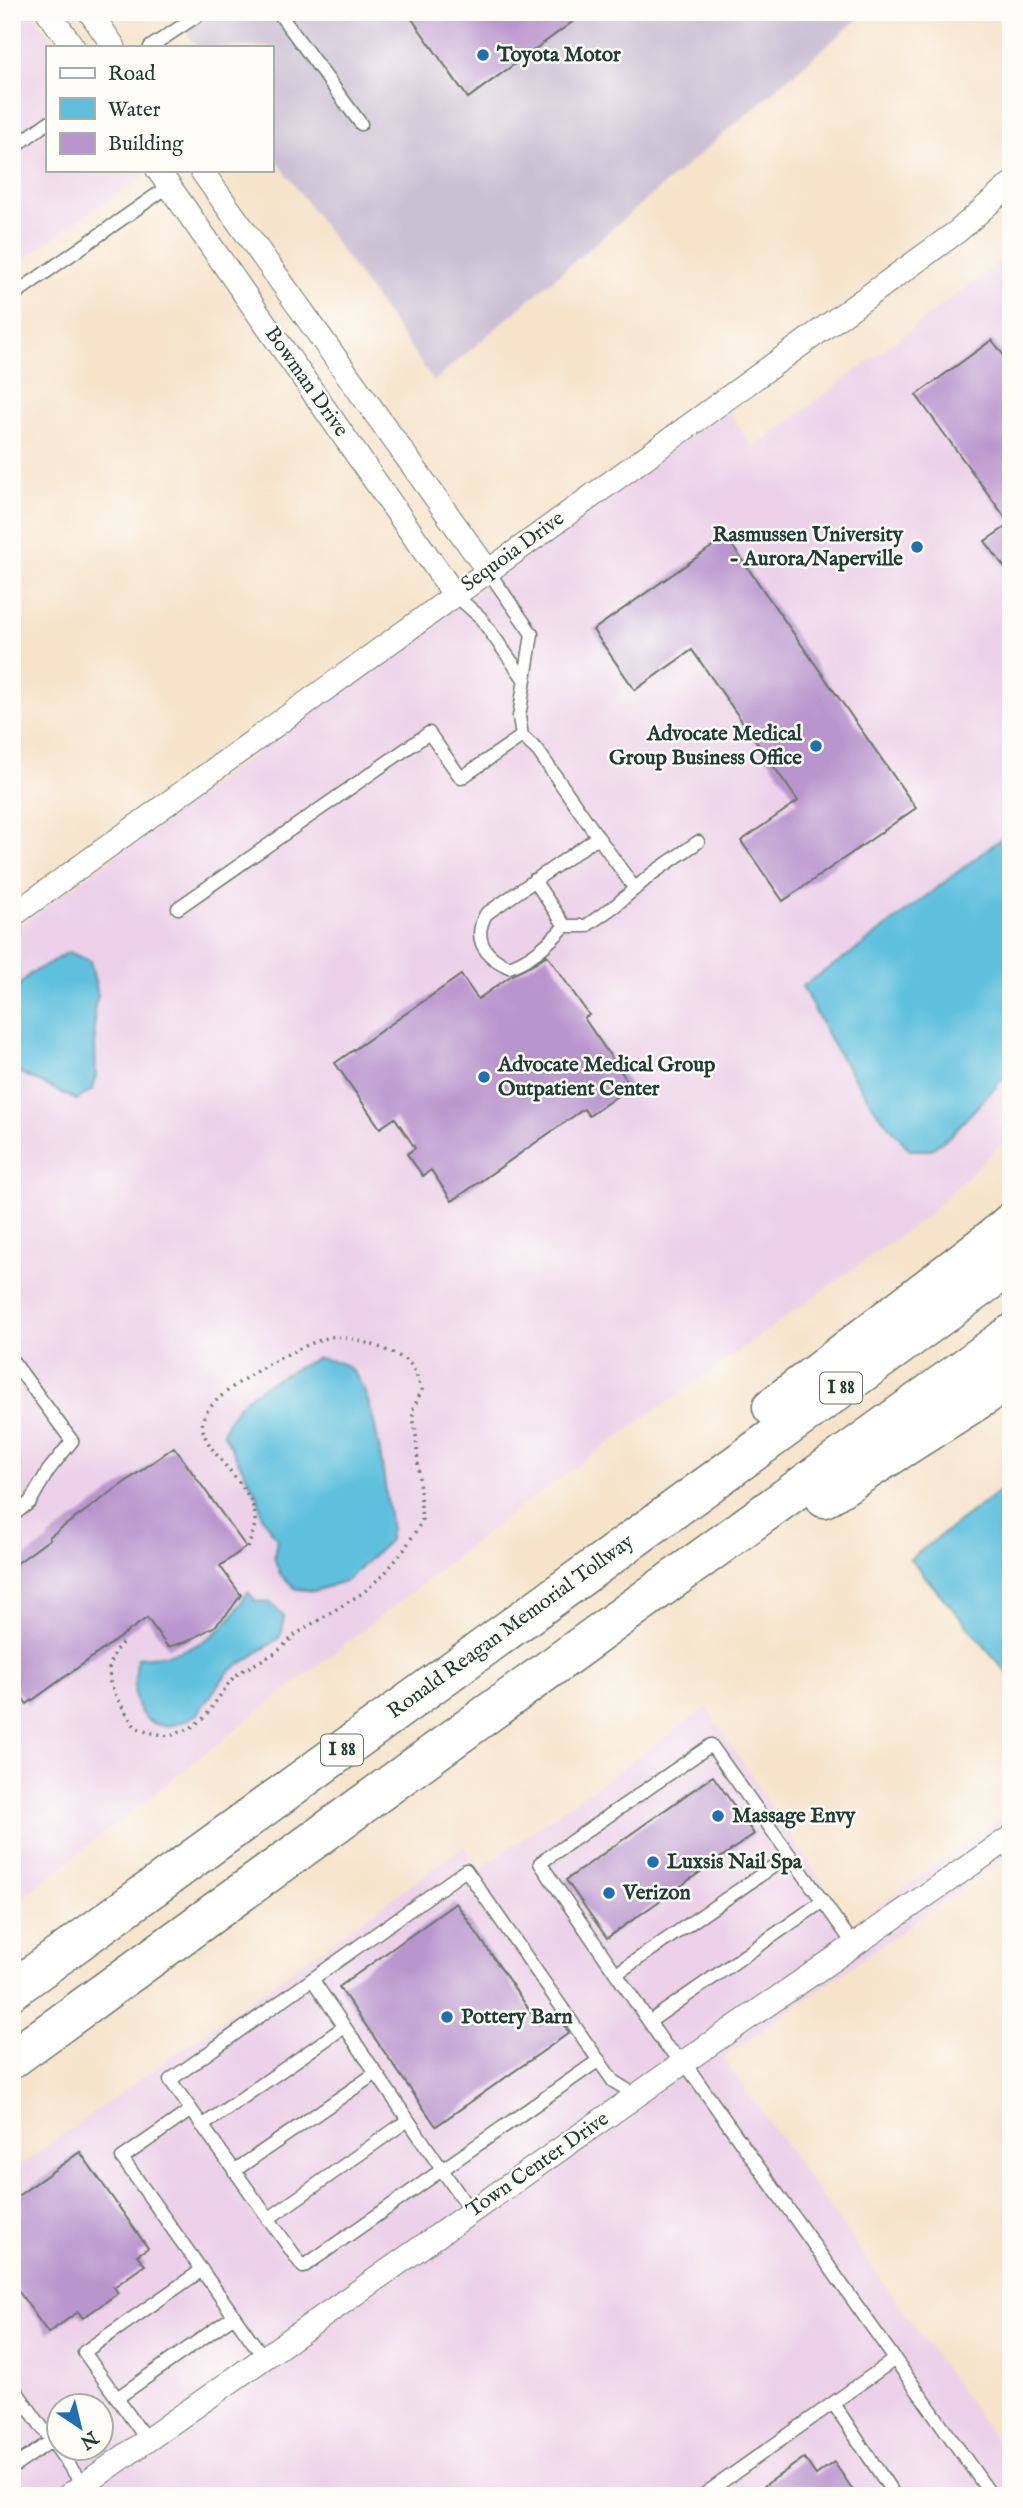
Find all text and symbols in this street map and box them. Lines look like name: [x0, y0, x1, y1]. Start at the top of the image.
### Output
place label: Toyota Motor: [496, 42, 621, 69]
legend: [46, 46, 273, 172]
marker: Toyota Motor: [475, 47, 491, 63]
text: Road: [108, 61, 156, 88]
text: Water: [108, 97, 161, 124]
text: Building: [108, 131, 184, 158]
street label: Bowman Drive: [258, 322, 354, 443]
street label: Sequoia Drive: [456, 505, 570, 598]
place label: Rasmussen University - Aurora/Naperville: [713, 522, 904, 573]
marker: Rasmussen University - Aurora/Naperville: [909, 539, 925, 555]
place label: Advocate Medical Group Business Office: [609, 721, 803, 772]
marker: Advocate Medical Group Business Office: [808, 738, 824, 754]
place label: Advocate Medical Group Outpatient Center: [497, 1052, 716, 1103]
marker: Advocate Medical Group Outpatient Center: [476, 1069, 492, 1085]
road number: I 88: [820, 1372, 862, 1404]
street label: Ronald Reagan Memorial Tollway: [383, 1528, 640, 1725]
road number: I 88: [321, 1734, 363, 1766]
place label: Massage Envy: [732, 1803, 856, 1830]
marker: Massage Envy: [710, 1808, 726, 1824]
place label: Luxsis Nail Spa: [667, 1849, 803, 1876]
marker: Luxsis Nail Spa: [645, 1854, 661, 1870]
place label: Verizon: [622, 1880, 691, 1907]
marker: Verizon: [601, 1885, 617, 1901]
place label: Pottery Barn: [461, 2004, 573, 2031]
marker: Pottery Barn: [439, 2009, 455, 2025]
street label: Town Center Drive: [461, 2106, 615, 2224]
north arrow: [46, 2392, 116, 2462]
text: N: [75, 2424, 103, 2454]

